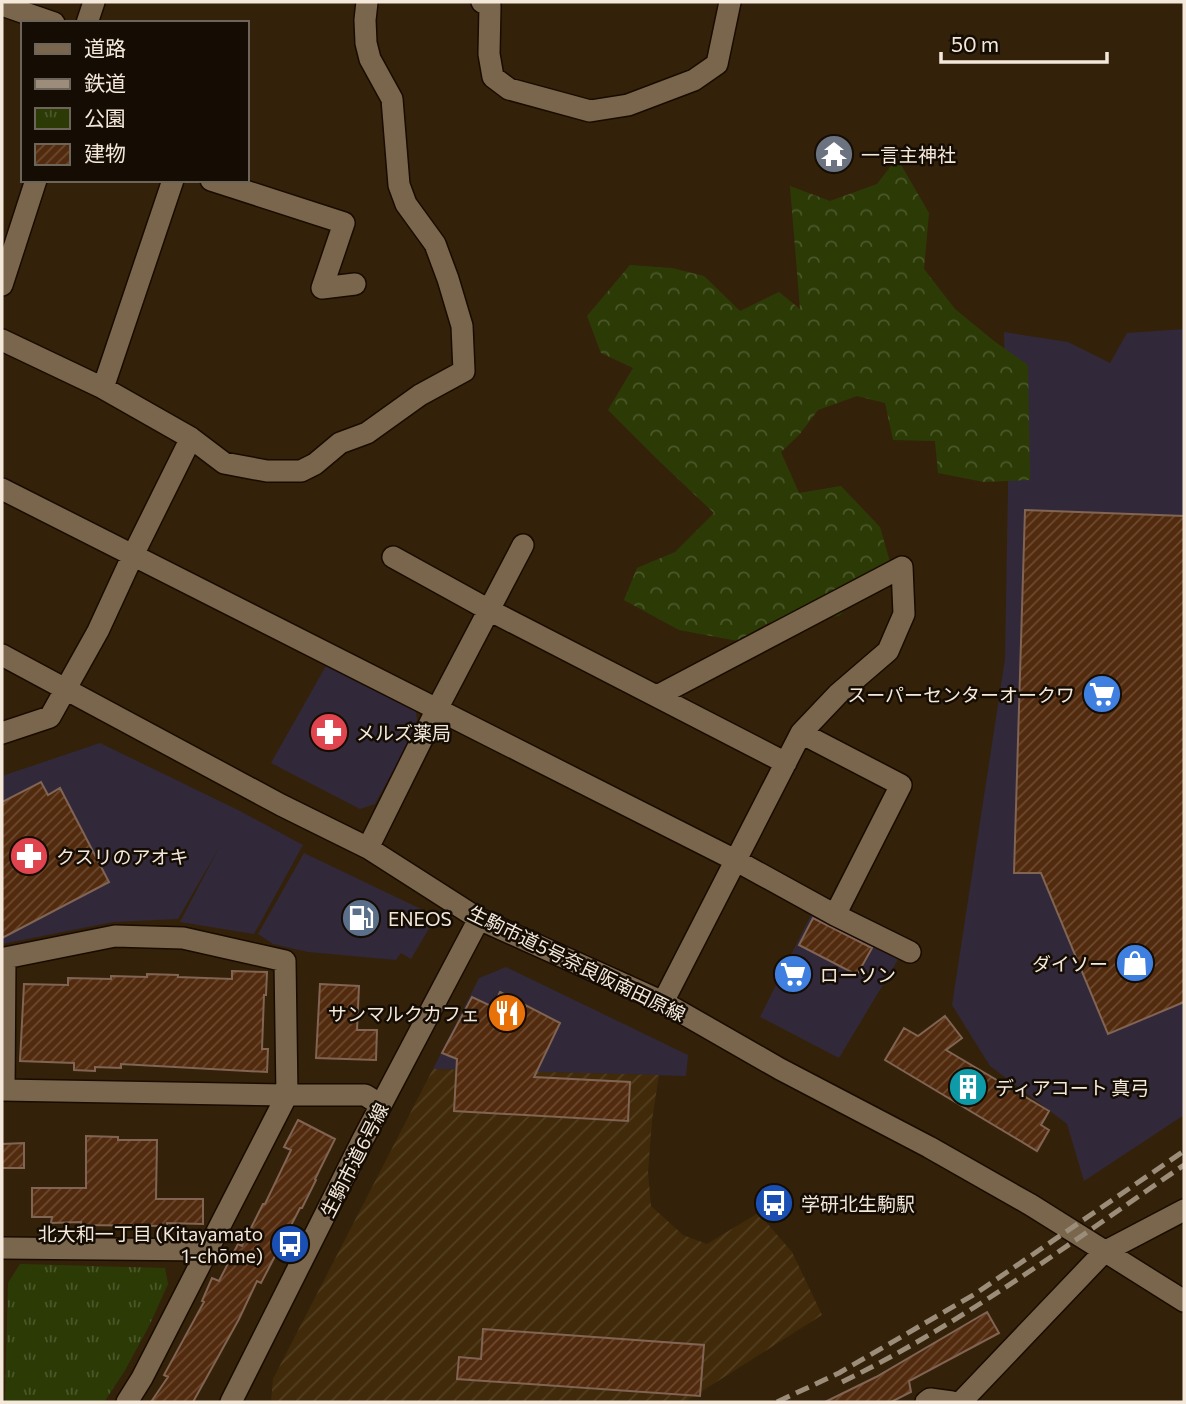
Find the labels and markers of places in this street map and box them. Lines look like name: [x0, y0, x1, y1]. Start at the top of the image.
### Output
temple icon: 一言主神社: [813, 133, 855, 175]
place label: 一言主神社: [861, 143, 956, 166]
supermarket icon: スーパーセンターオークワ: [1081, 673, 1123, 715]
place label: スーパーセンターオークワ: [847, 683, 1075, 706]
pharmacy icon: メルズ薬局: [308, 711, 350, 753]
place label: メルズ薬局: [356, 721, 451, 744]
pharmacy icon: クスリのアオキ: [8, 835, 50, 877]
place label: クスリのアオキ: [56, 845, 188, 868]
fuel station icon: ENEOS: [340, 897, 382, 939]
place label: ENEOS: [388, 907, 452, 930]
shop icon: ダイソー: [1114, 942, 1156, 984]
place label: ダイソー: [1032, 952, 1108, 975]
supermarket icon: ローソン: [772, 953, 814, 995]
place label: ローソン: [820, 963, 896, 986]
restaurant icon: サンマルクカフェ: [486, 992, 528, 1034]
place label: サンマルクカフェ: [328, 1002, 480, 1025]
building icon: ディアコート 真弓: [947, 1066, 989, 1108]
place label: ディアコート 真弓: [995, 1076, 1149, 1099]
bus stop icon: 学研北生駒駅: [753, 1182, 795, 1224]
place label: 学研北生駒駅: [801, 1192, 915, 1215]
place label: 北大和一丁目 (Kitayamato 1-chōme): [38, 1222, 263, 1267]
bus stop icon: 北大和一丁目 (Kitayamato 1-chōme): [269, 1223, 311, 1265]

